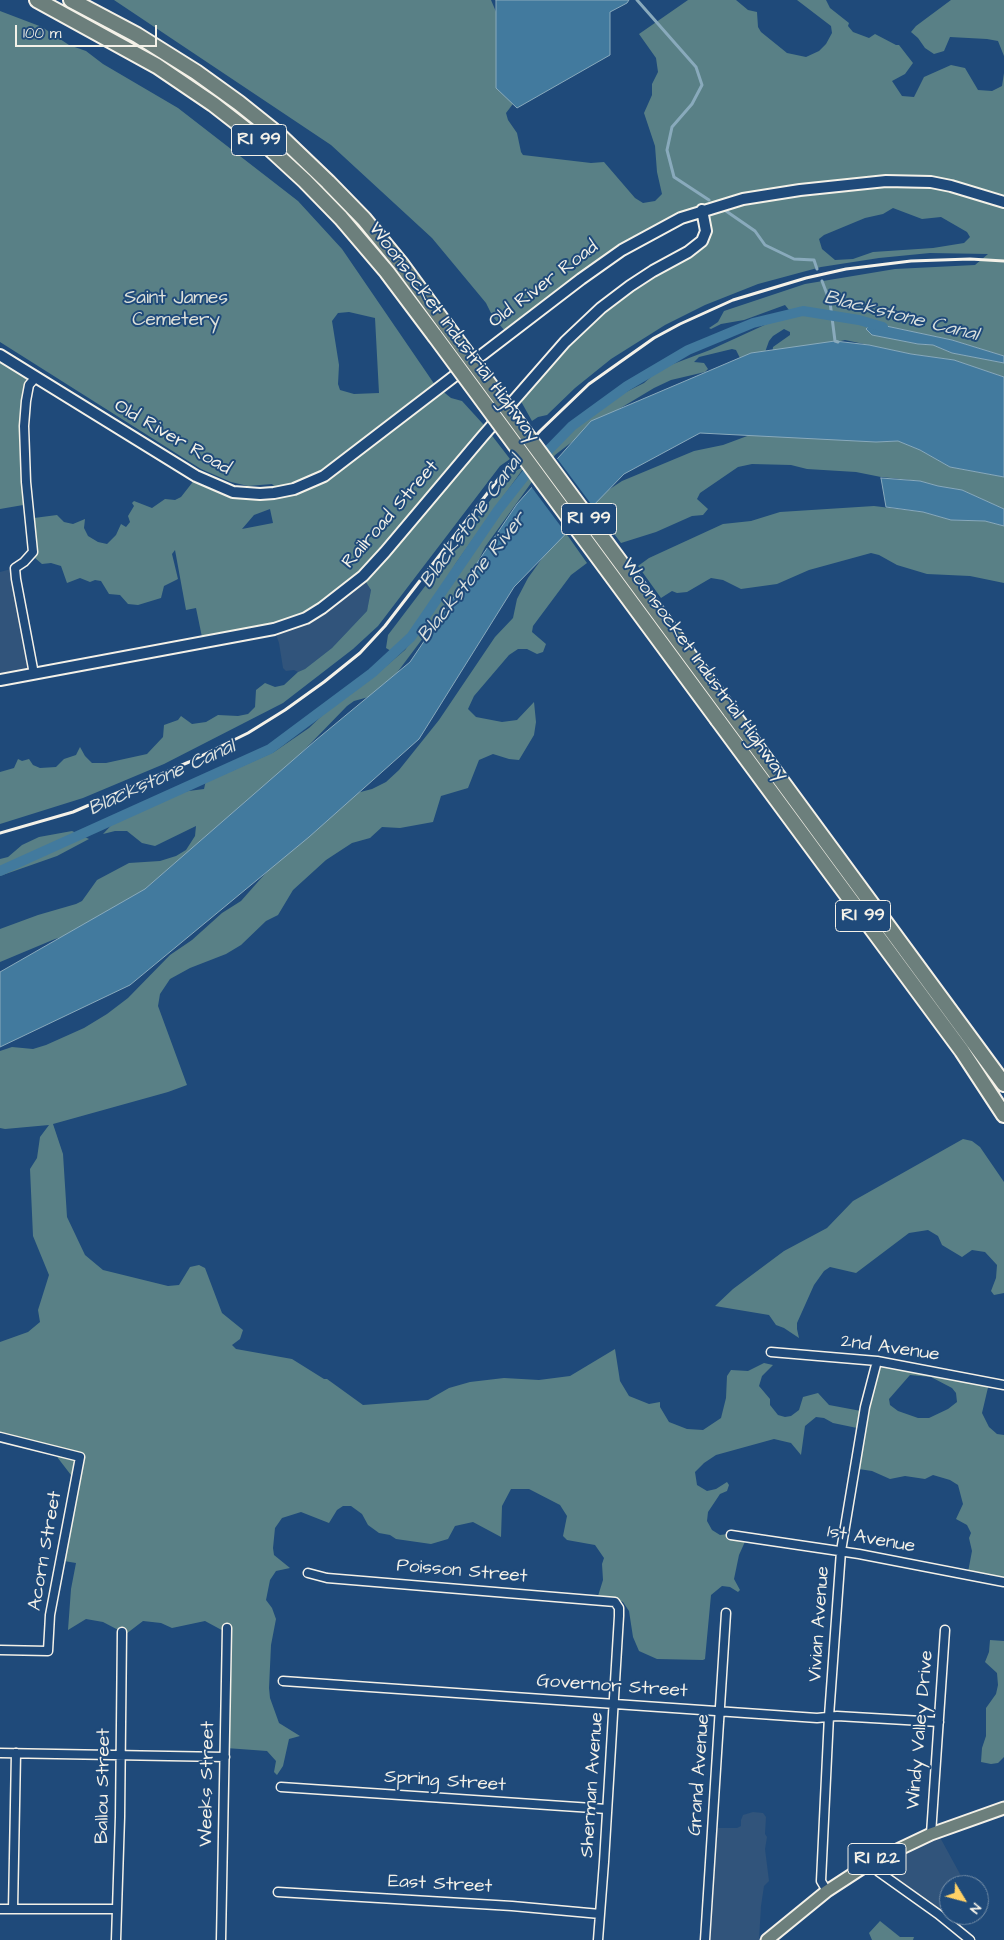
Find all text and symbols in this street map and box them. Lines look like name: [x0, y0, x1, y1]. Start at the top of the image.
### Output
scale bar: [18, 15, 160, 47]
text: 100 m: [23, 23, 62, 44]
road number: RI 99: [232, 124, 286, 156]
street label: Woonsocket Industrial Highway: [363, 218, 543, 448]
street label: Old River Road: [485, 236, 603, 334]
water label: Blackstone Canal: [821, 286, 981, 348]
park label: Saint James Cemetery: [124, 288, 228, 332]
street label: Old River Road: [109, 395, 235, 481]
water label: Blackstone Canal: [416, 451, 528, 593]
street label: Railroad Street: [338, 456, 444, 574]
road number: RI 99: [562, 504, 616, 534]
water label: Blackstone River: [413, 508, 533, 648]
street label: Woonsocket Industrial Highway: [615, 554, 793, 786]
water label: Blackstone Canal: [85, 736, 239, 822]
road number: RI 99: [836, 900, 890, 931]
street label: 2nd Avenue: [839, 1331, 941, 1367]
street label: Acorn Street: [24, 1489, 68, 1613]
street label: 1st Avenue: [825, 1521, 917, 1559]
street label: Poisson Street: [396, 1555, 528, 1589]
street label: Vivian Avenue: [805, 1565, 835, 1683]
street label: Windy Valley Drive: [903, 1649, 939, 1811]
street label: Governor Street: [536, 1670, 688, 1704]
street label: Sherman Avenue: [577, 1712, 609, 1858]
street label: Grand Avenue: [684, 1713, 716, 1837]
street label: Weeks Street: [196, 1721, 220, 1847]
street label: Ballou Street: [92, 1728, 116, 1844]
street label: Spring Street: [384, 1766, 506, 1798]
road number: RI 122: [848, 1844, 906, 1875]
street label: East Street: [387, 1871, 493, 1899]
north arrow: [939, 1875, 989, 1925]
text: N: [965, 1899, 986, 1918]

